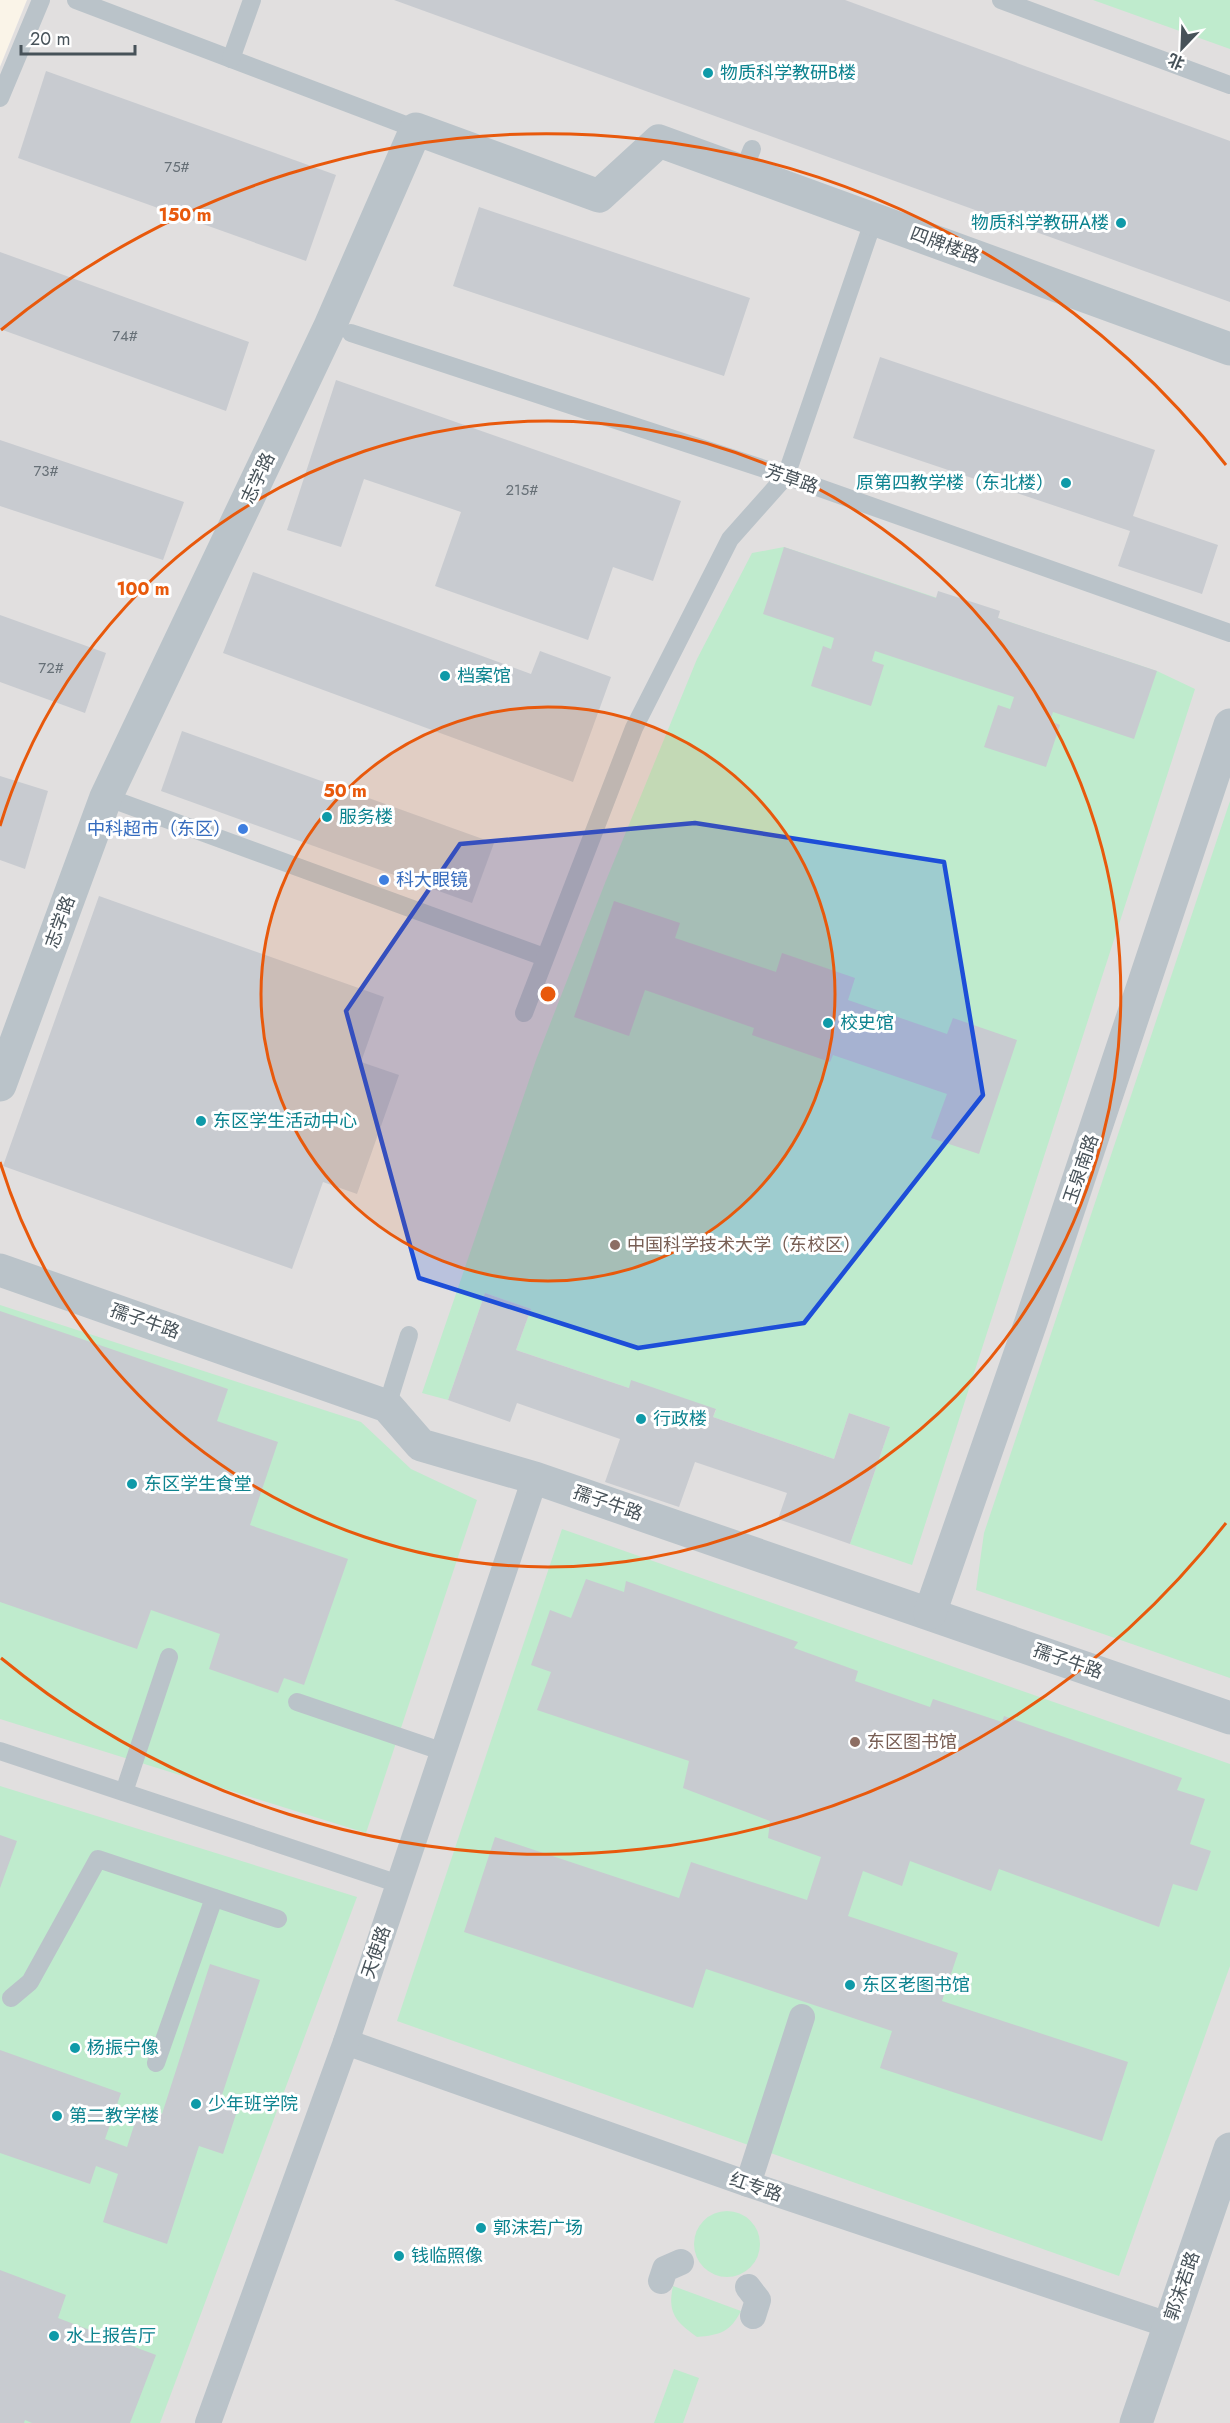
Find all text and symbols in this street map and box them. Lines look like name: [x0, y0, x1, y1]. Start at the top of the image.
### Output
scale bar: [21, 18, 135, 56]
north arrow: [1152, 18, 1212, 78]
text: 20 m: [30, 26, 70, 52]
text: 北: [1164, 48, 1188, 75]
place label: 物质科学教研B楼: [720, 60, 856, 86]
marker: 物质科学教研B楼: [701, 66, 715, 80]
house number: 75#: [164, 156, 190, 178]
text: 150 m: [159, 202, 211, 228]
place label: 物质科学教研A楼: [971, 210, 1109, 236]
marker: 物质科学教研A楼: [1114, 216, 1128, 230]
street label: 四牌楼路: [907, 220, 983, 270]
house number: 74#: [112, 325, 138, 347]
street label: 志学路: [235, 448, 281, 508]
street label: 芳草路: [762, 458, 822, 500]
house number: 73#: [33, 460, 59, 482]
place label: 原第四教学楼（东北楼）: [856, 470, 1054, 496]
marker: 原第四教学楼（东北楼）: [1059, 476, 1073, 490]
house number: 215#: [506, 479, 538, 501]
text: 100 m: [116, 576, 170, 602]
house number: 72#: [38, 657, 64, 679]
place label: 档案馆: [457, 663, 511, 689]
marker: 档案馆: [438, 669, 452, 683]
text: 50 m: [323, 778, 367, 804]
place label: 服务楼: [339, 804, 393, 830]
marker: 服务楼: [320, 810, 334, 824]
place label: 中科超市（东区）: [87, 816, 231, 842]
marker: 中科超市（东区）: [236, 822, 250, 836]
place label: 科大眼镜: [396, 867, 468, 893]
marker: 科大眼镜: [377, 873, 391, 887]
street label: 志学路: [39, 892, 81, 952]
centre of rings: [538, 984, 558, 1004]
place label: 校史馆: [840, 1010, 894, 1036]
marker: 校史馆: [821, 1016, 835, 1030]
place label: 东区学生活动中心: [213, 1108, 357, 1134]
marker: 东区学生活动中心: [194, 1114, 208, 1128]
street label: 玉泉南路: [1057, 1131, 1105, 1207]
place label: 中国科学技术大学（东校区）: [627, 1232, 861, 1258]
marker: 中国科学技术大学（东校区）: [608, 1238, 622, 1252]
street label: 孺子牛路: [107, 1297, 183, 1345]
place label: 行政楼: [653, 1406, 707, 1432]
marker: 行政楼: [634, 1412, 648, 1426]
place label: 东区学生食堂: [144, 1471, 252, 1497]
marker: 东区学生食堂: [125, 1477, 139, 1491]
street label: 孺子牛路: [570, 1479, 646, 1527]
street label: 孺子牛路: [1030, 1637, 1106, 1685]
place label: 东区图书馆: [867, 1729, 957, 1755]
marker: 东区图书馆: [848, 1735, 862, 1749]
street label: 天使路: [355, 1922, 397, 1982]
place label: 东区老图书馆: [862, 1972, 970, 1998]
marker: 东区老图书馆: [843, 1978, 857, 1992]
place label: 杨振宁像: [87, 2035, 159, 2061]
marker: 杨振宁像: [68, 2041, 82, 2055]
place label: 少年班学院: [208, 2091, 298, 2117]
marker: 少年班学院: [189, 2097, 203, 2111]
place label: 第二教学楼: [69, 2103, 159, 2129]
marker: 第二教学楼: [50, 2109, 64, 2123]
street label: 红专路: [726, 2166, 786, 2208]
place label: 郭沫若广场: [493, 2215, 583, 2241]
marker: 郭沫若广场: [474, 2221, 488, 2235]
place label: 钱临照像: [411, 2243, 483, 2269]
street label: 郭沫若路: [1158, 2248, 1206, 2324]
marker: 钱临照像: [392, 2249, 406, 2263]
place label: 水上报告厅: [66, 2323, 156, 2349]
marker: 水上报告厅: [47, 2329, 61, 2343]

